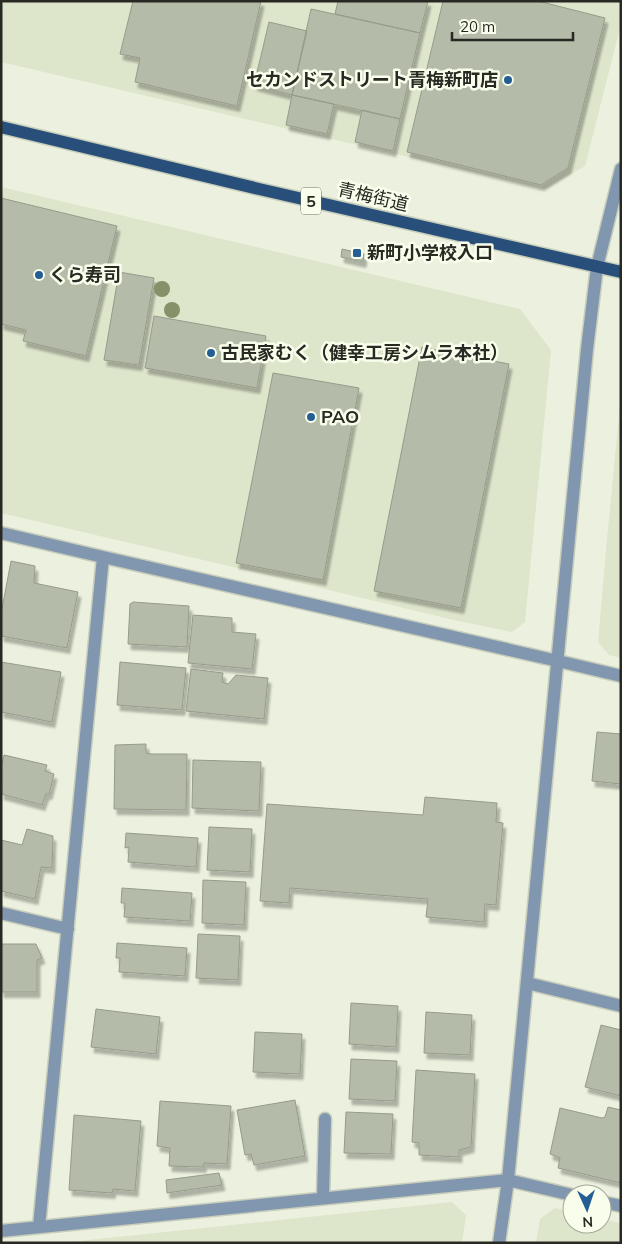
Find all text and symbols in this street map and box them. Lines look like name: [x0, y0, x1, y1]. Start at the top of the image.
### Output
scale bar: [452, 10, 573, 42]
text: 20 m: [460, 17, 495, 36]
place label: セカンドストリート青梅新町店: [246, 68, 498, 91]
marker: セカンドストリート青梅新町店: [502, 74, 514, 86]
street label: 青梅街道: [335, 177, 411, 216]
road number: 5: [301, 188, 321, 215]
place label: 新町小学校入口: [367, 241, 493, 264]
marker: 新町小学校入口: [351, 247, 363, 259]
place label: くら寿司: [49, 263, 121, 286]
marker: くら寿司: [33, 269, 45, 281]
place label: 古民家むく（健幸工房シムラ本社）: [221, 341, 508, 364]
marker: 古民家むく（健幸工房シムラ本社）: [205, 347, 217, 359]
place label: PAO: [321, 405, 359, 428]
marker: PAO: [305, 411, 317, 423]
north arrow: [562, 1184, 612, 1234]
text: N: [582, 1213, 593, 1231]

